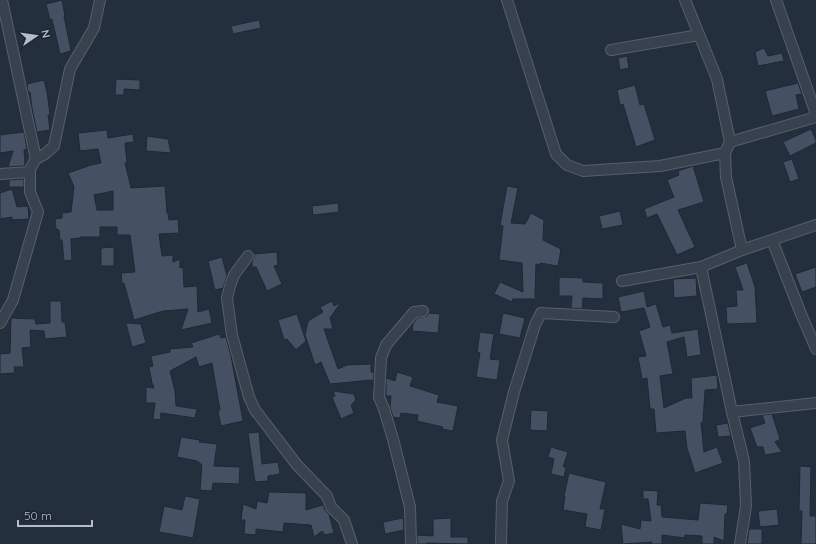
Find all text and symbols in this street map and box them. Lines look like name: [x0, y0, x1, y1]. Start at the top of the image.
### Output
north arrow: [16, 16, 56, 56]
text: N: [38, 28, 53, 39]
scale bar: [18, 502, 92, 528]
text: 50 m: [24, 508, 52, 523]

